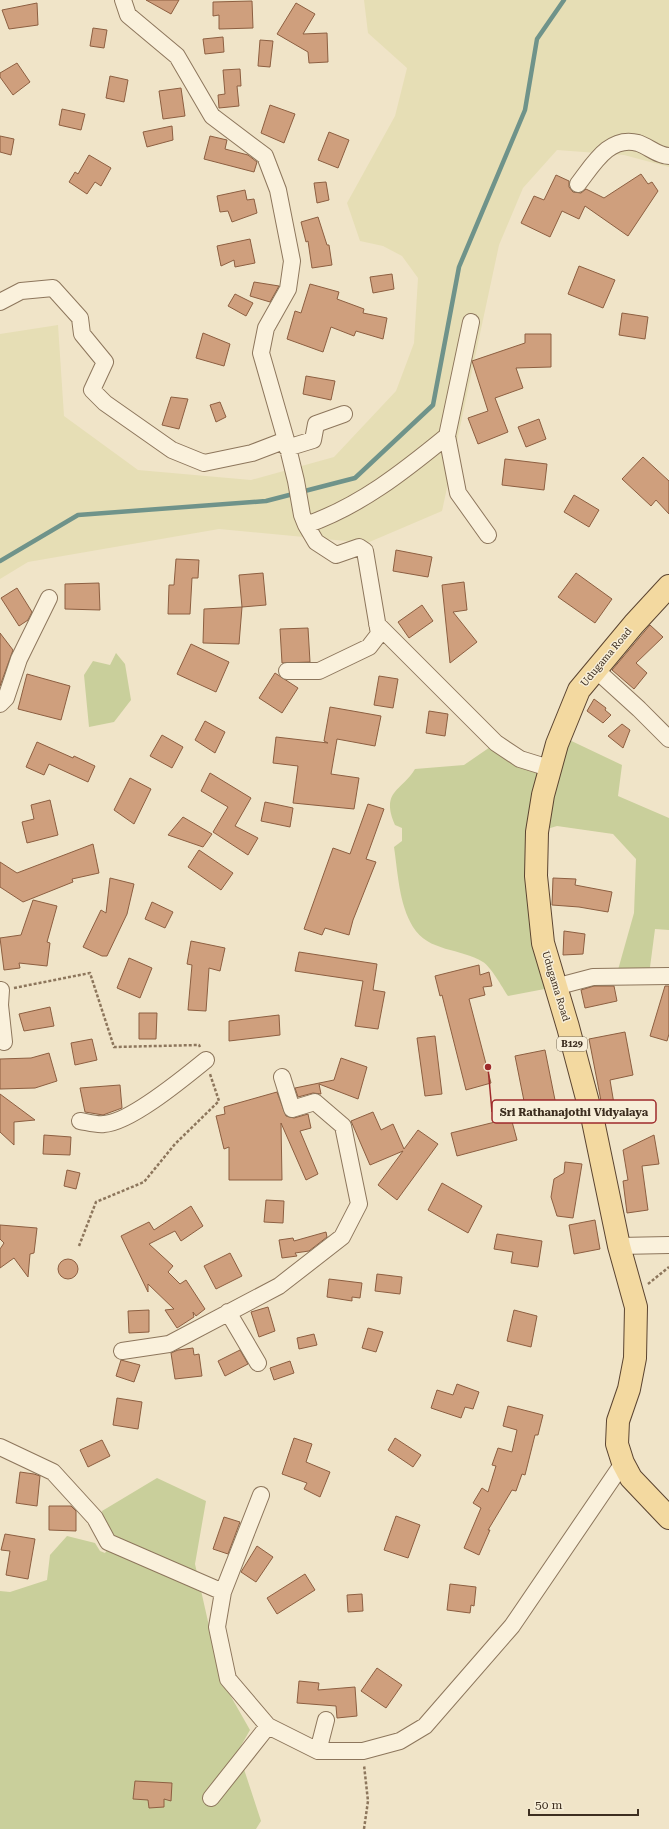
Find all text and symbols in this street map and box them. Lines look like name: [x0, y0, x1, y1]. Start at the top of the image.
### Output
street label: Udugama Road: [578, 625, 634, 688]
street label: Udugama Road: [540, 950, 572, 1023]
road number: B129: [557, 1037, 587, 1051]
callout: Sri Rathanajothi Vidyalaya: [492, 1100, 656, 1123]
text: Sri Rathanajothi Vidyalaya: [500, 1106, 649, 1119]
scale bar: [529, 1791, 638, 1817]
text: 50 m: [535, 1798, 562, 1812]

